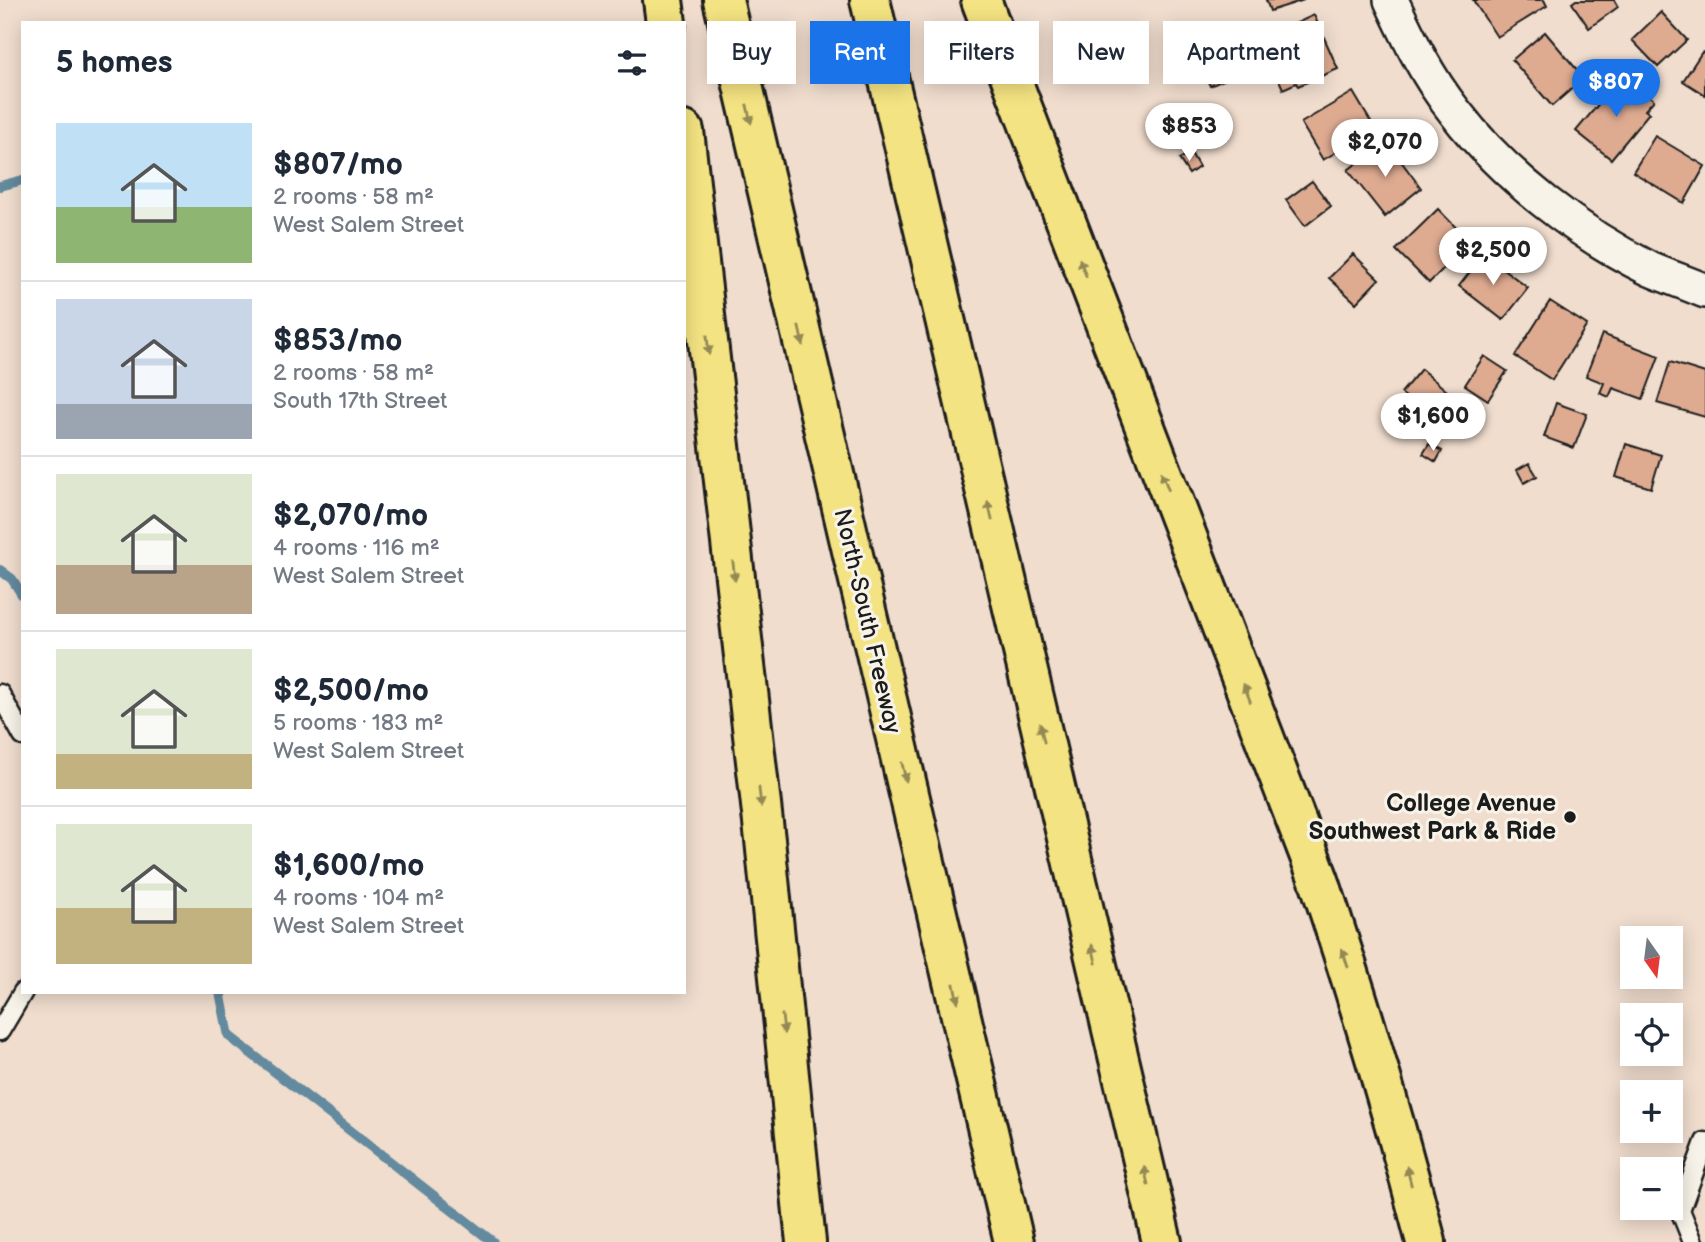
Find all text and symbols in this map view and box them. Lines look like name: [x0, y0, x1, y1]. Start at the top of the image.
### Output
chip: Buy: [707, 21, 796, 84]
chip: Rent: [810, 21, 910, 84]
chip: Filters: [924, 21, 1039, 84]
chip: New: [1053, 21, 1149, 84]
chip: Apartment: [1163, 21, 1324, 84]
icon: filters: [613, 44, 651, 82]
text: 5 homes: [56, 45, 173, 81]
pin: $807: [1575, 60, 1657, 119]
text: $807: [1588, 68, 1644, 96]
one-way arrow: [744, 103, 755, 125]
pin: $853: [1148, 104, 1230, 163]
text: $853: [1161, 112, 1217, 140]
pin: $2,070: [1328, 120, 1442, 179]
text: $2,070: [1347, 128, 1423, 156]
text: $807/mo: [273, 147, 403, 183]
icon: home: [112, 151, 196, 235]
text: 2 rooms · 58 m²: [273, 183, 434, 211]
text: West Salem Street: [273, 211, 464, 239]
pin: $2,500: [1436, 228, 1550, 287]
text: $2,500: [1455, 236, 1531, 264]
one-way arrow: [1078, 258, 1089, 279]
text: $853/mo: [273, 323, 402, 359]
one-way arrow: [796, 325, 807, 347]
icon: home: [112, 327, 196, 411]
one-way arrow: [702, 335, 713, 357]
text: 2 rooms · 58 m²: [273, 359, 434, 387]
text: South 17th Street: [273, 387, 447, 415]
pin: $1,600: [1376, 393, 1490, 453]
text: $1,600: [1397, 402, 1469, 430]
one-way arrow: [1160, 470, 1171, 491]
text: $2,070/mo: [273, 498, 428, 534]
one-way arrow: [985, 500, 996, 522]
icon: home: [112, 502, 196, 586]
street label: North-South Freeway: [828, 506, 908, 736]
text: 4 rooms · 116 m²: [273, 534, 440, 562]
one-way arrow: [728, 561, 739, 583]
text: West Salem Street: [273, 562, 464, 590]
text: $2,500/mo: [273, 673, 429, 709]
icon: home: [112, 677, 196, 761]
one-way arrow: [1242, 682, 1253, 703]
text: 5 rooms · 183 m²: [273, 709, 443, 737]
one-way arrow: [1037, 722, 1048, 744]
text: West Salem Street: [273, 737, 464, 765]
one-way arrow: [899, 761, 910, 783]
one-way arrow: [754, 787, 765, 809]
place label: College Avenue Southwest Park & Ride: [1309, 789, 1556, 846]
marker: College Avenue Southwest Park & Ride: [1562, 809, 1578, 825]
text: $1,600/mo: [273, 848, 424, 884]
icon: home: [112, 852, 196, 936]
text: 4 rooms · 104 m²: [273, 884, 444, 912]
text: West Salem Street: [273, 912, 464, 940]
north arrow: [1620, 926, 1684, 989]
map controls: [1620, 926, 1683, 1220]
one-way arrow: [1089, 943, 1100, 965]
one-way arrow: [1339, 947, 1350, 968]
one-way arrow: [951, 982, 962, 1004]
button: locate: [1620, 1003, 1683, 1066]
one-way arrow: [778, 1013, 789, 1035]
button: +: [1620, 1080, 1683, 1143]
button: −: [1620, 1157, 1683, 1220]
one-way arrow: [1141, 1164, 1152, 1186]
one-way arrow: [1403, 1165, 1414, 1187]

